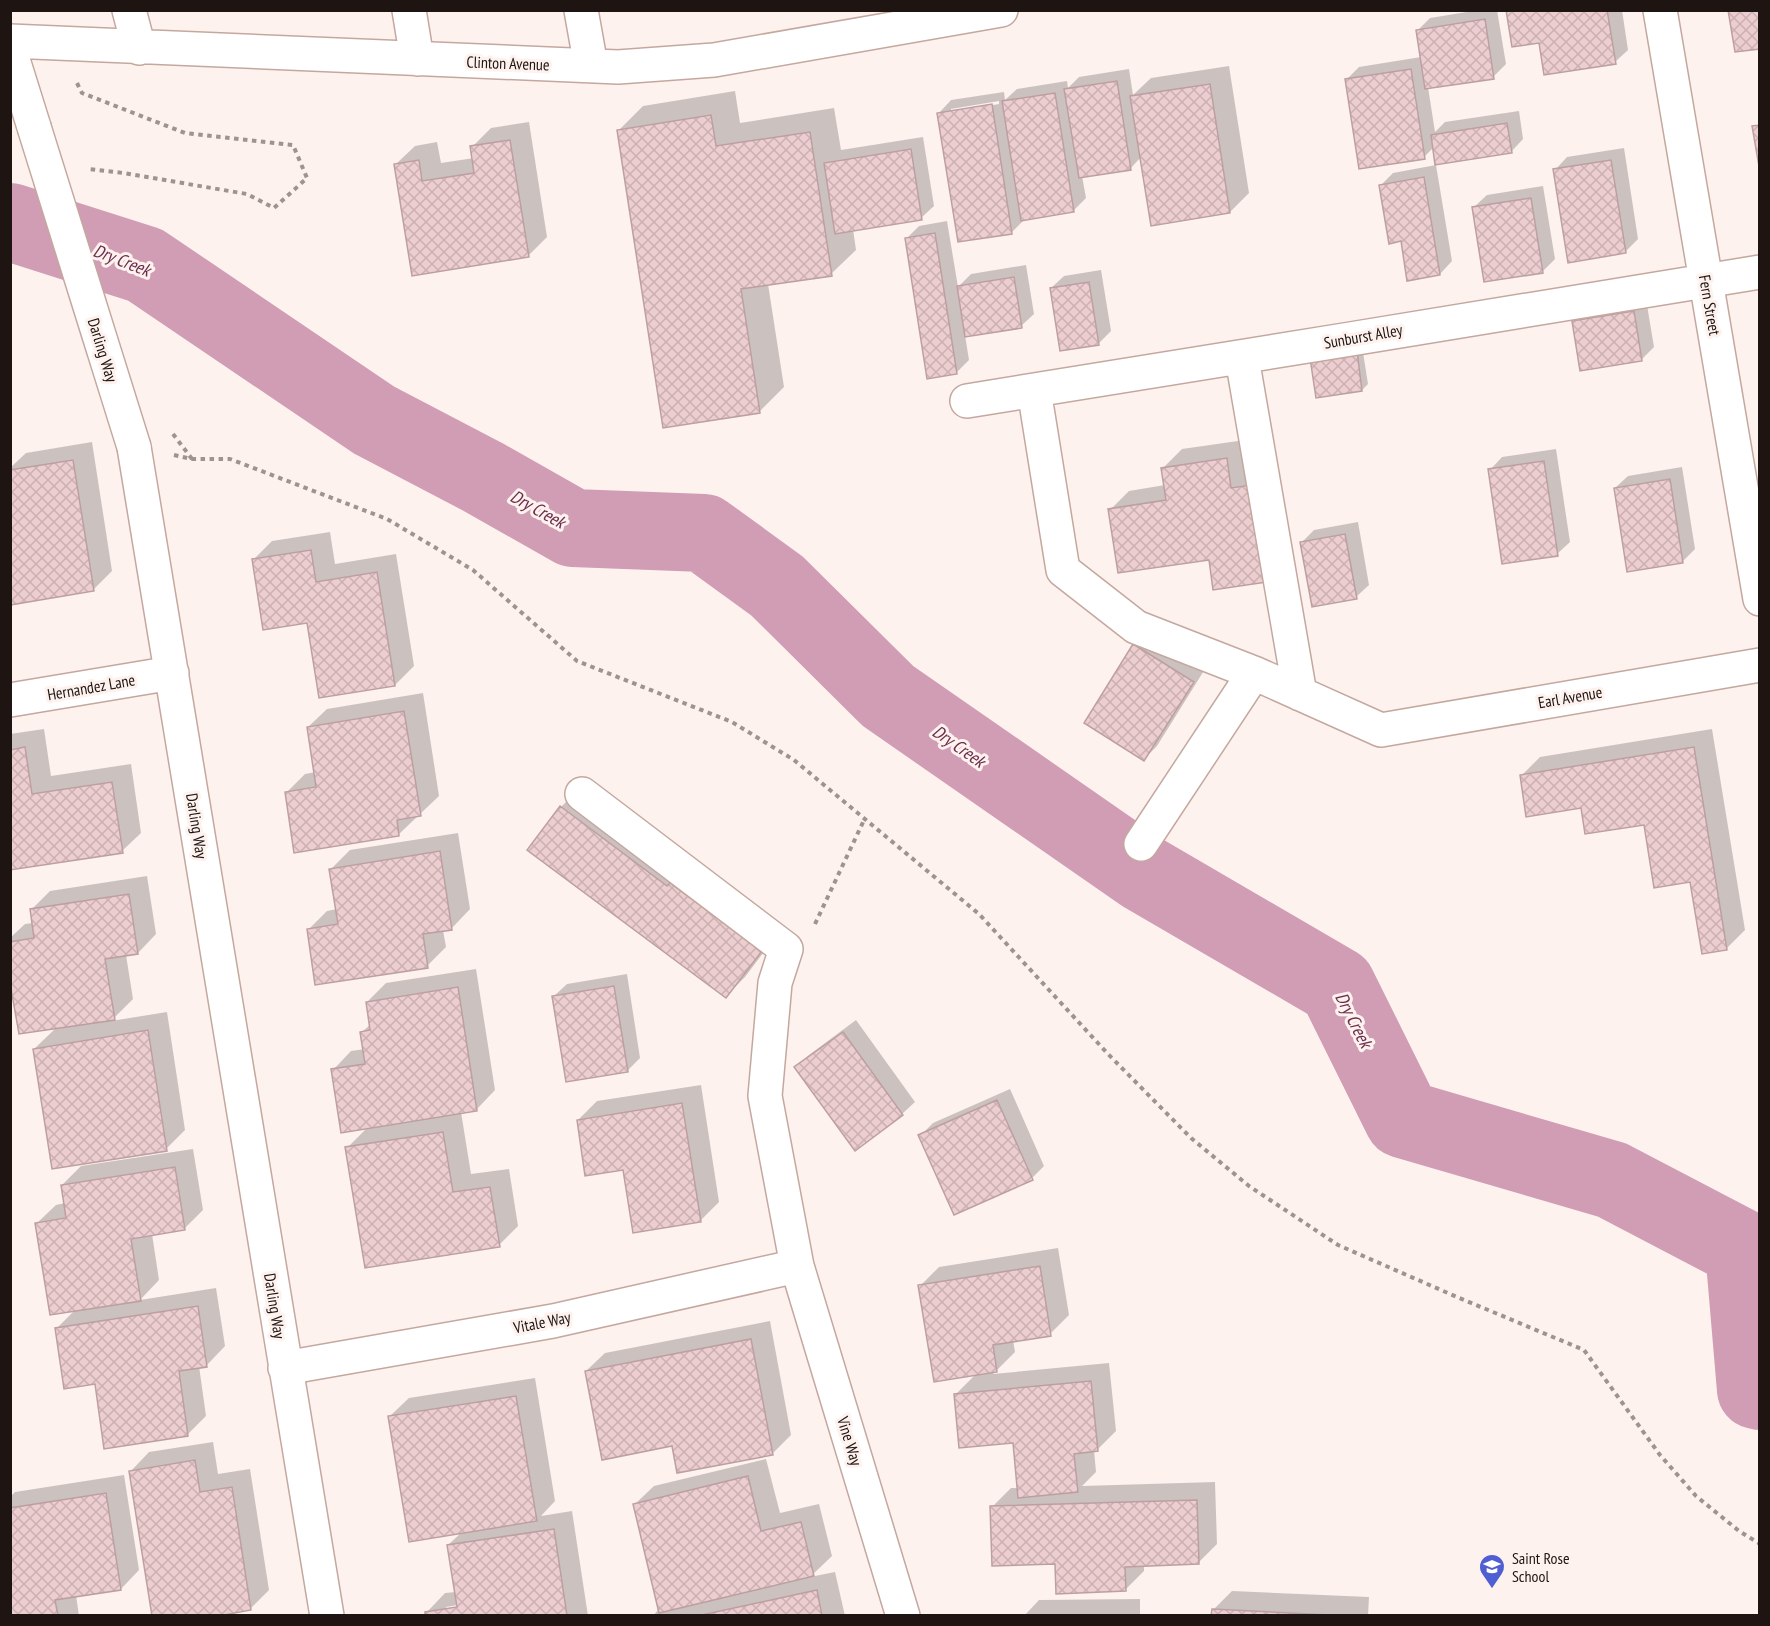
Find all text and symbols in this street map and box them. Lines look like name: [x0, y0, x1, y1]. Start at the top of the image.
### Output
street label: Clinton Avenue: [466, 52, 550, 74]
water label: Dry Creek: [90, 239, 156, 282]
street label: Fern Street: [1695, 273, 1725, 337]
street label: Darling Way: [84, 315, 122, 385]
street label: Sunburst Alley: [1322, 319, 1404, 353]
water label: Dry Creek: [507, 485, 571, 534]
street label: Hernandez Lane: [46, 669, 136, 705]
street label: Earl Avenue: [1536, 682, 1604, 712]
water label: Dry Creek: [928, 720, 991, 774]
street label: Darling Way: [182, 792, 212, 860]
water label: Dry Creek: [1330, 988, 1379, 1053]
street label: Darling Way: [260, 1272, 290, 1340]
street label: Vitale Way: [511, 1307, 572, 1338]
street label: Vine Way: [833, 1413, 867, 1468]
place label: Saint Rose School: [1512, 1548, 1570, 1586]
school or university icon: Saint Rose School: [1477, 1552, 1507, 1590]

